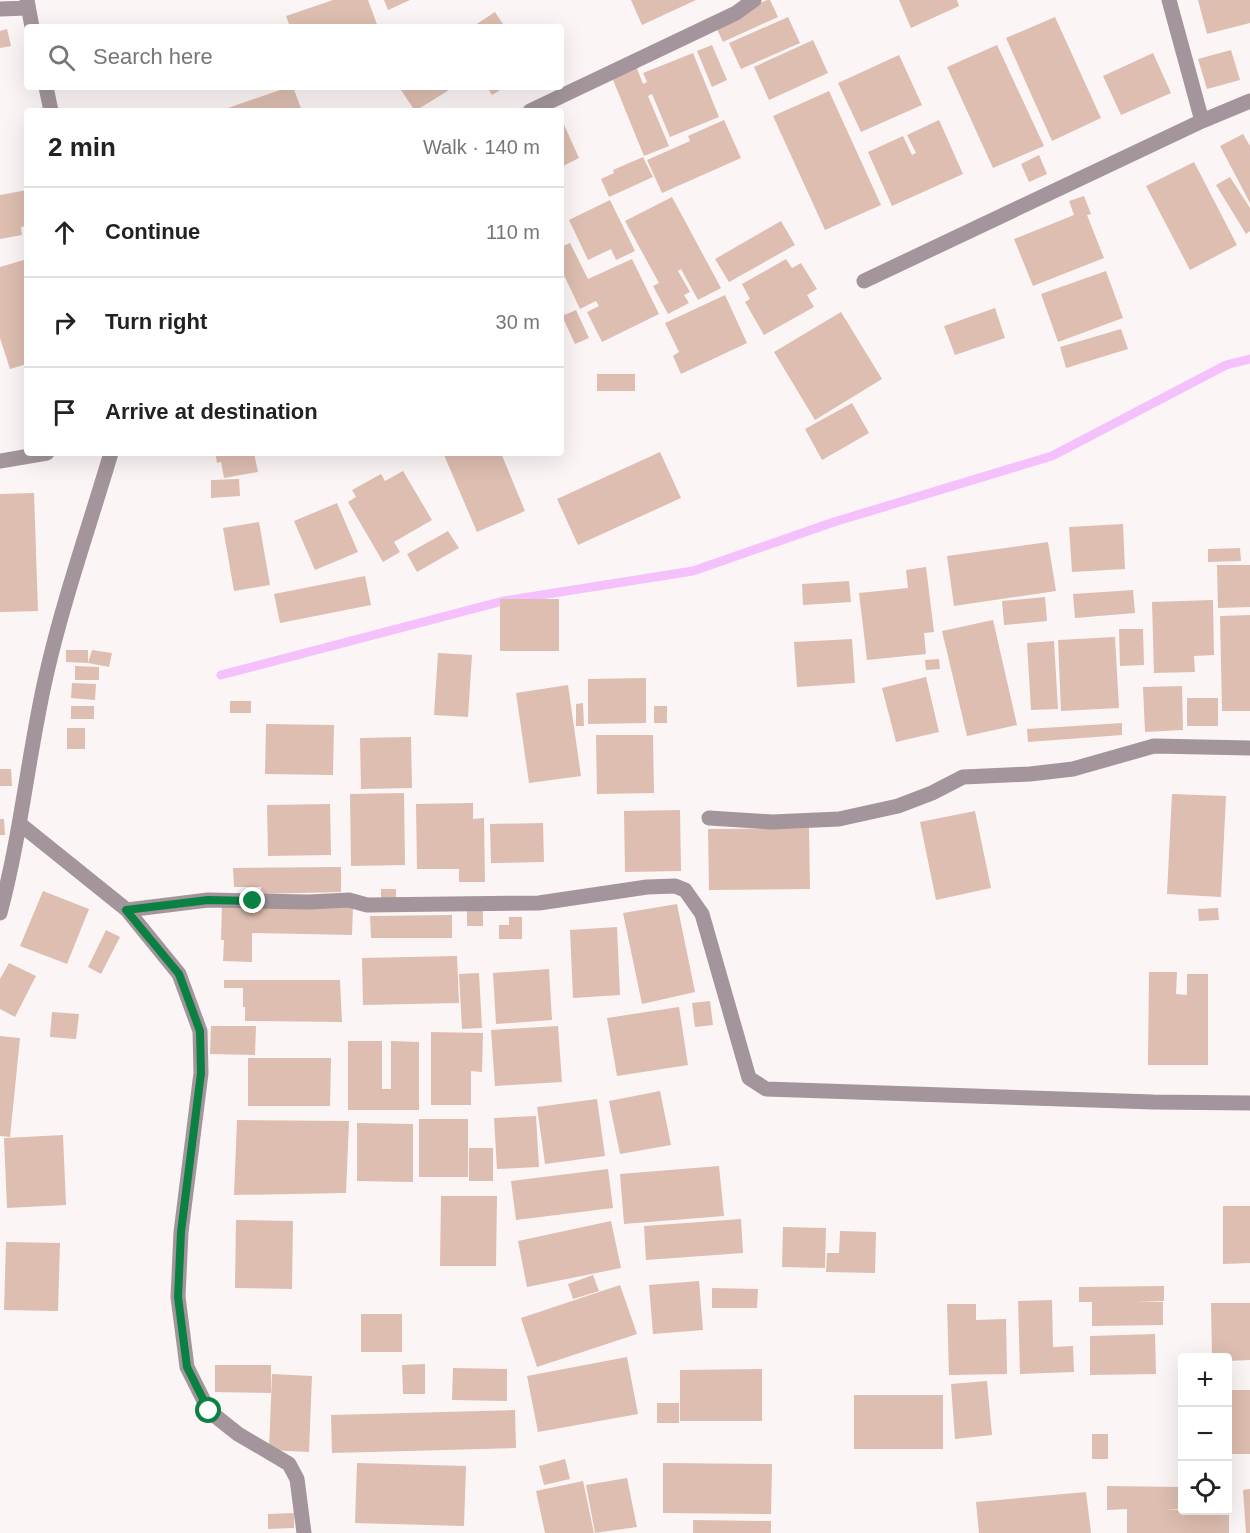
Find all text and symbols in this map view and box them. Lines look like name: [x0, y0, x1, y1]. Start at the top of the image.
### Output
search box: [24, 24, 564, 90]
icon: search: [45, 41, 78, 74]
text: Search here: [93, 44, 213, 69]
text: 2 min: [48, 132, 116, 162]
text: Walk · 140 m: [423, 136, 540, 158]
icon: ahead: [48, 216, 81, 249]
text: Continue: [105, 219, 200, 244]
text: 110 m: [486, 221, 540, 243]
icon: right: [48, 306, 81, 339]
text: Turn right: [105, 309, 207, 334]
text: 30 m: [496, 311, 540, 333]
icon: arrive: [48, 396, 81, 429]
text: Arrive at destination: [105, 399, 318, 424]
route end: [239, 887, 265, 913]
map controls: [1178, 1353, 1232, 1515]
button: +: [1178, 1353, 1232, 1407]
route start: [195, 1397, 221, 1423]
button: −: [1178, 1407, 1232, 1461]
button: locate: [1178, 1461, 1232, 1515]

